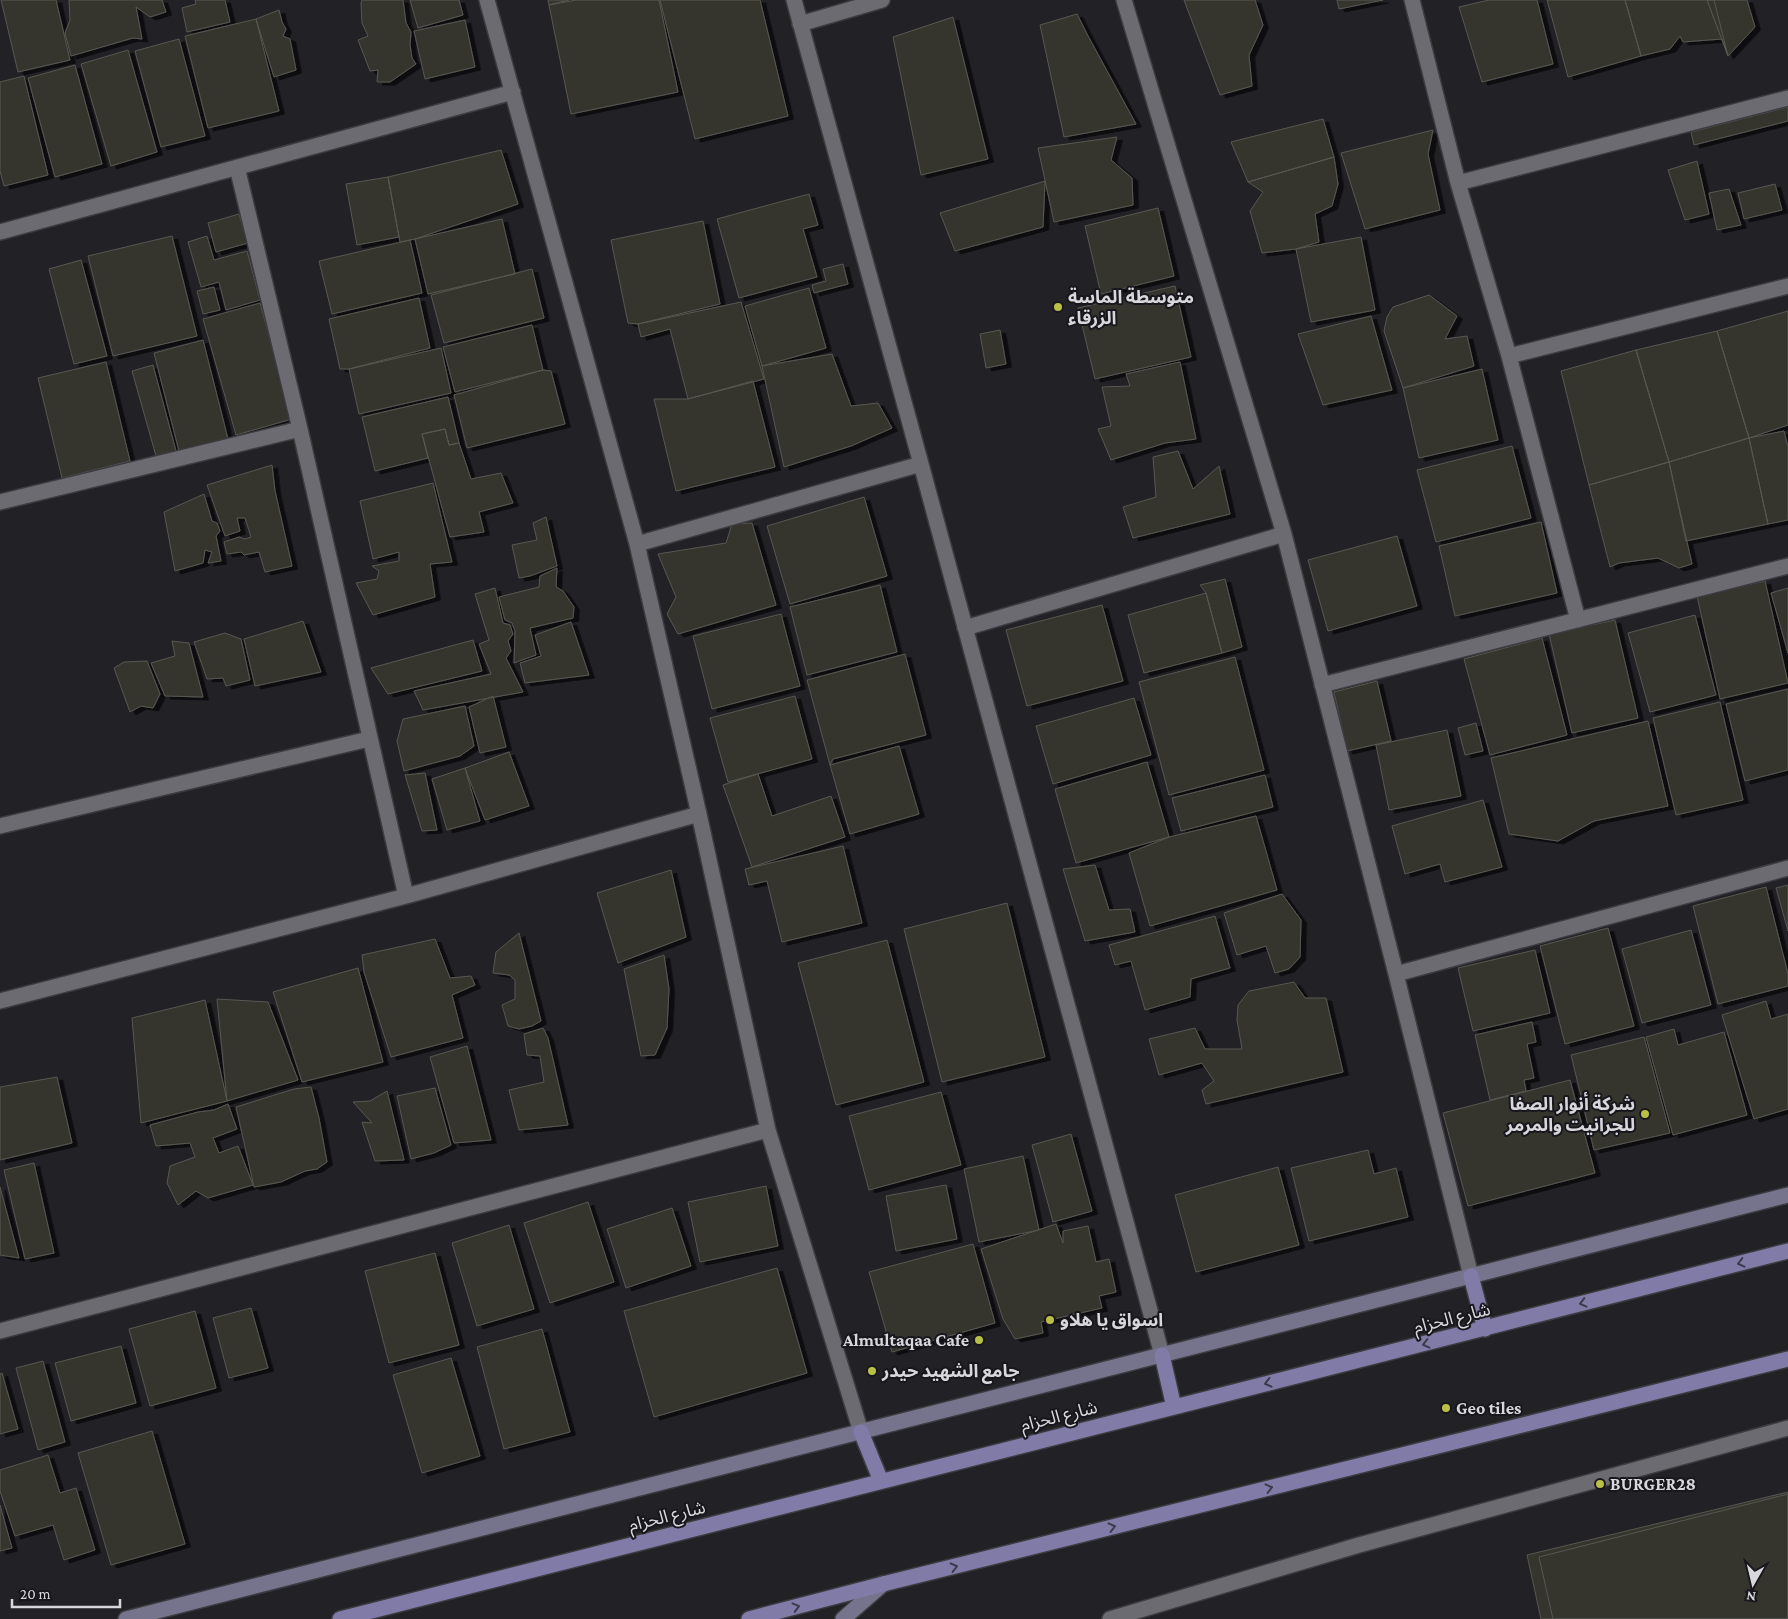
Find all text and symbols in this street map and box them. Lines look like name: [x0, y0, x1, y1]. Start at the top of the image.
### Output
place label: متوسطة الماسة الزرقاء: [1068, 287, 1194, 329]
marker: متوسطة الماسة الزرقاء: [1052, 301, 1064, 313]
place label: شركة أنوار الصفا للجرانيت والمرمر: [1505, 1091, 1635, 1136]
marker: شركة أنوار الصفا للجرانيت والمرمر: [1639, 1108, 1651, 1120]
one-way arrow: [1736, 1257, 1745, 1268]
one-way arrow: [1580, 1298, 1588, 1308]
street label: شارع الحزام: [1411, 1299, 1494, 1341]
place label: اسواق يا هلاو: [1060, 1310, 1163, 1330]
marker: اسواق يا هلاو: [1044, 1314, 1056, 1326]
place label: Almultaqaa Cafe: [842, 1330, 969, 1350]
marker: Almultaqaa Cafe: [973, 1334, 985, 1346]
one-way arrow: [1422, 1338, 1430, 1348]
place label: جامع الشهيد حيدر: [881, 1361, 1020, 1384]
marker: جامع الشهيد حيدر: [866, 1365, 878, 1377]
one-way arrow: [1264, 1377, 1273, 1388]
street label: شارع الحزام: [1018, 1397, 1101, 1439]
place label: Geo tiles: [1456, 1398, 1521, 1418]
marker: Geo tiles: [1440, 1402, 1452, 1414]
place label: BURGER28: [1610, 1474, 1696, 1494]
marker: BURGER28: [1594, 1478, 1606, 1490]
one-way arrow: [1265, 1483, 1274, 1494]
street label: شارع الحزام: [626, 1497, 709, 1539]
one-way arrow: [1107, 1522, 1116, 1533]
north arrow: [1728, 1559, 1778, 1609]
one-way arrow: [949, 1562, 957, 1572]
scale bar: [12, 1576, 120, 1608]
text: 20 m: [20, 1586, 51, 1602]
text: N: [1745, 1588, 1757, 1605]
one-way arrow: [792, 1602, 801, 1613]

